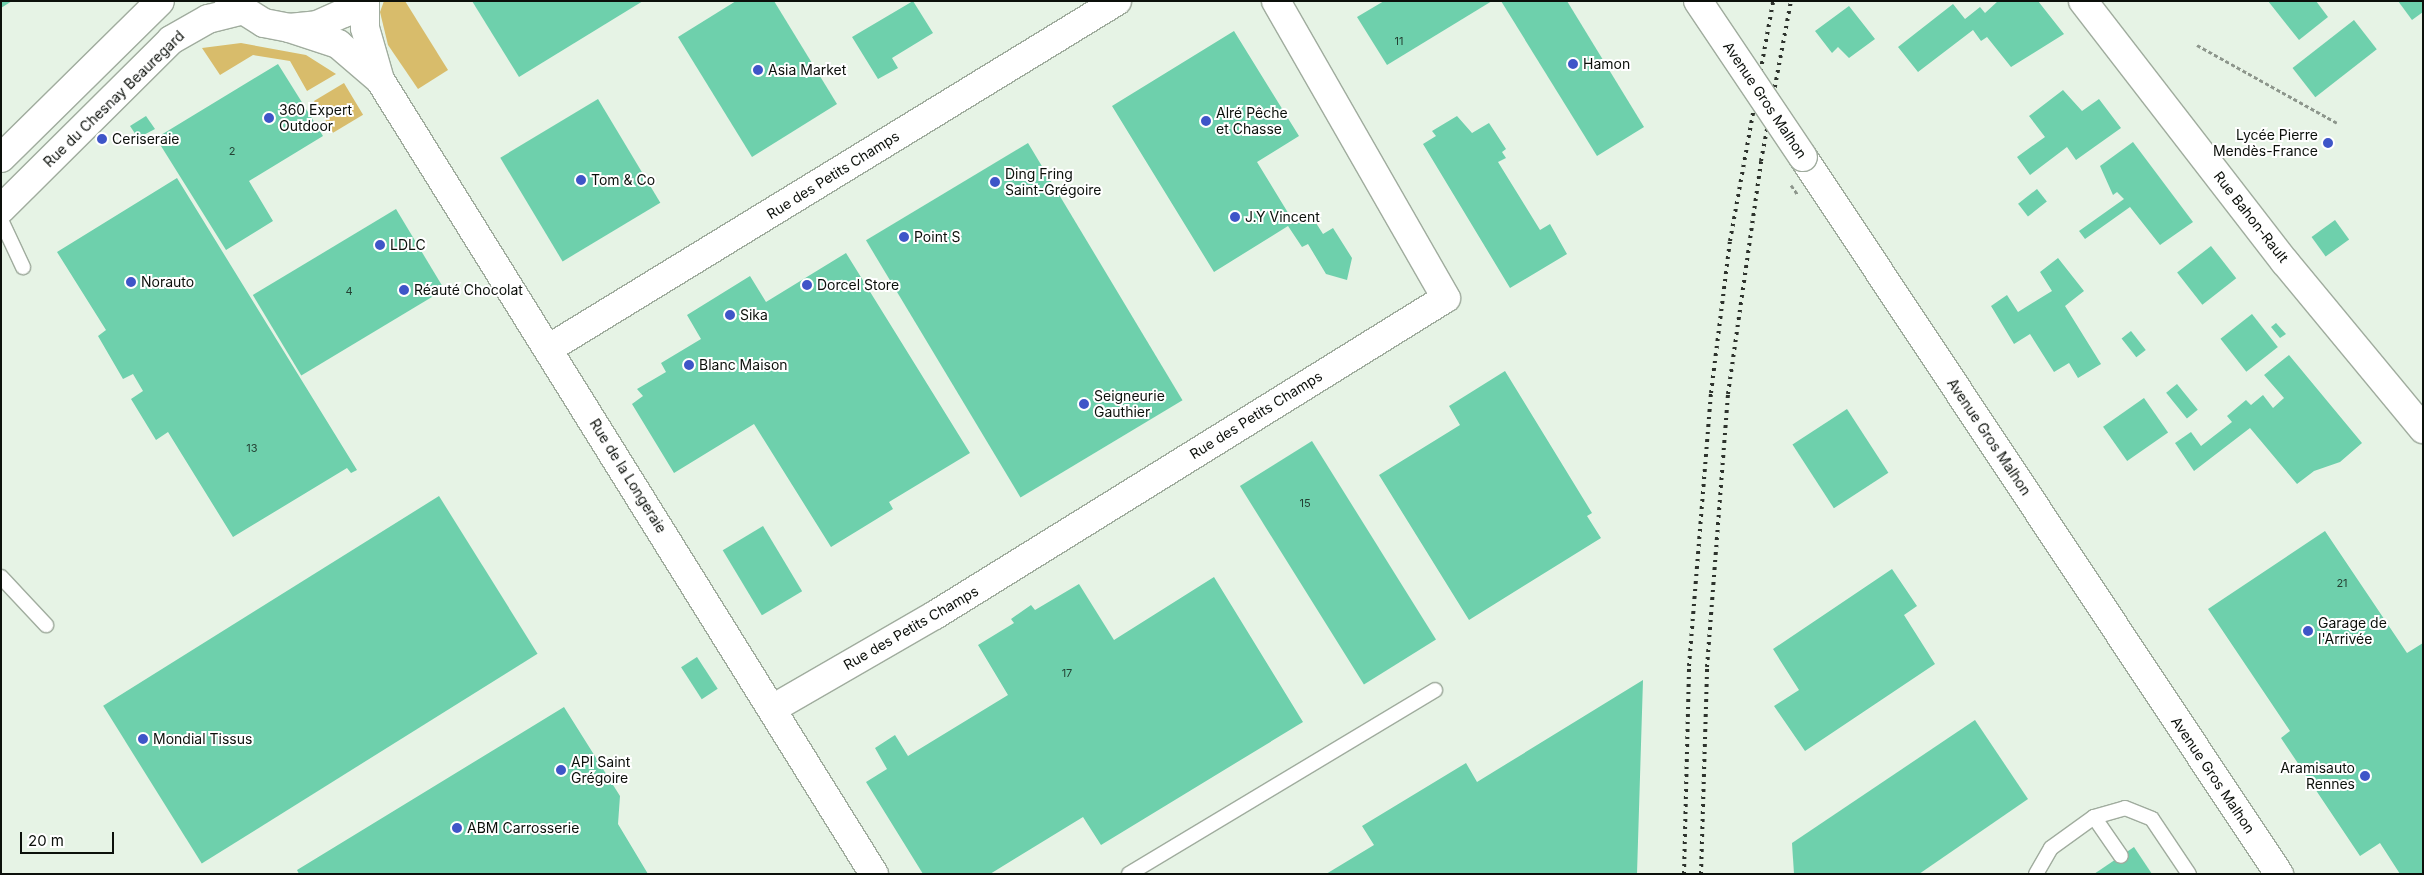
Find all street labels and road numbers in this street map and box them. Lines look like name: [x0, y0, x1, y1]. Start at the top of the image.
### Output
street label: Rue du Chesnay Beauregard: [40, 27, 188, 171]
street label: Avenue Gros Malhon: [1720, 38, 1810, 162]
street label: Rue des Petits Champs: [764, 127, 902, 223]
street label: Rue Bahon-Rault: [2210, 168, 2292, 266]
street label: Rue des Petits Champs: [1187, 367, 1325, 463]
street label: Avenue Gros Malhon: [1944, 375, 2034, 499]
street label: Rue de la Longeraie: [586, 416, 670, 536]
street label: Rue des Petits Champs: [841, 583, 981, 673]
street label: Avenue Gros Malhon: [2168, 713, 2258, 837]

